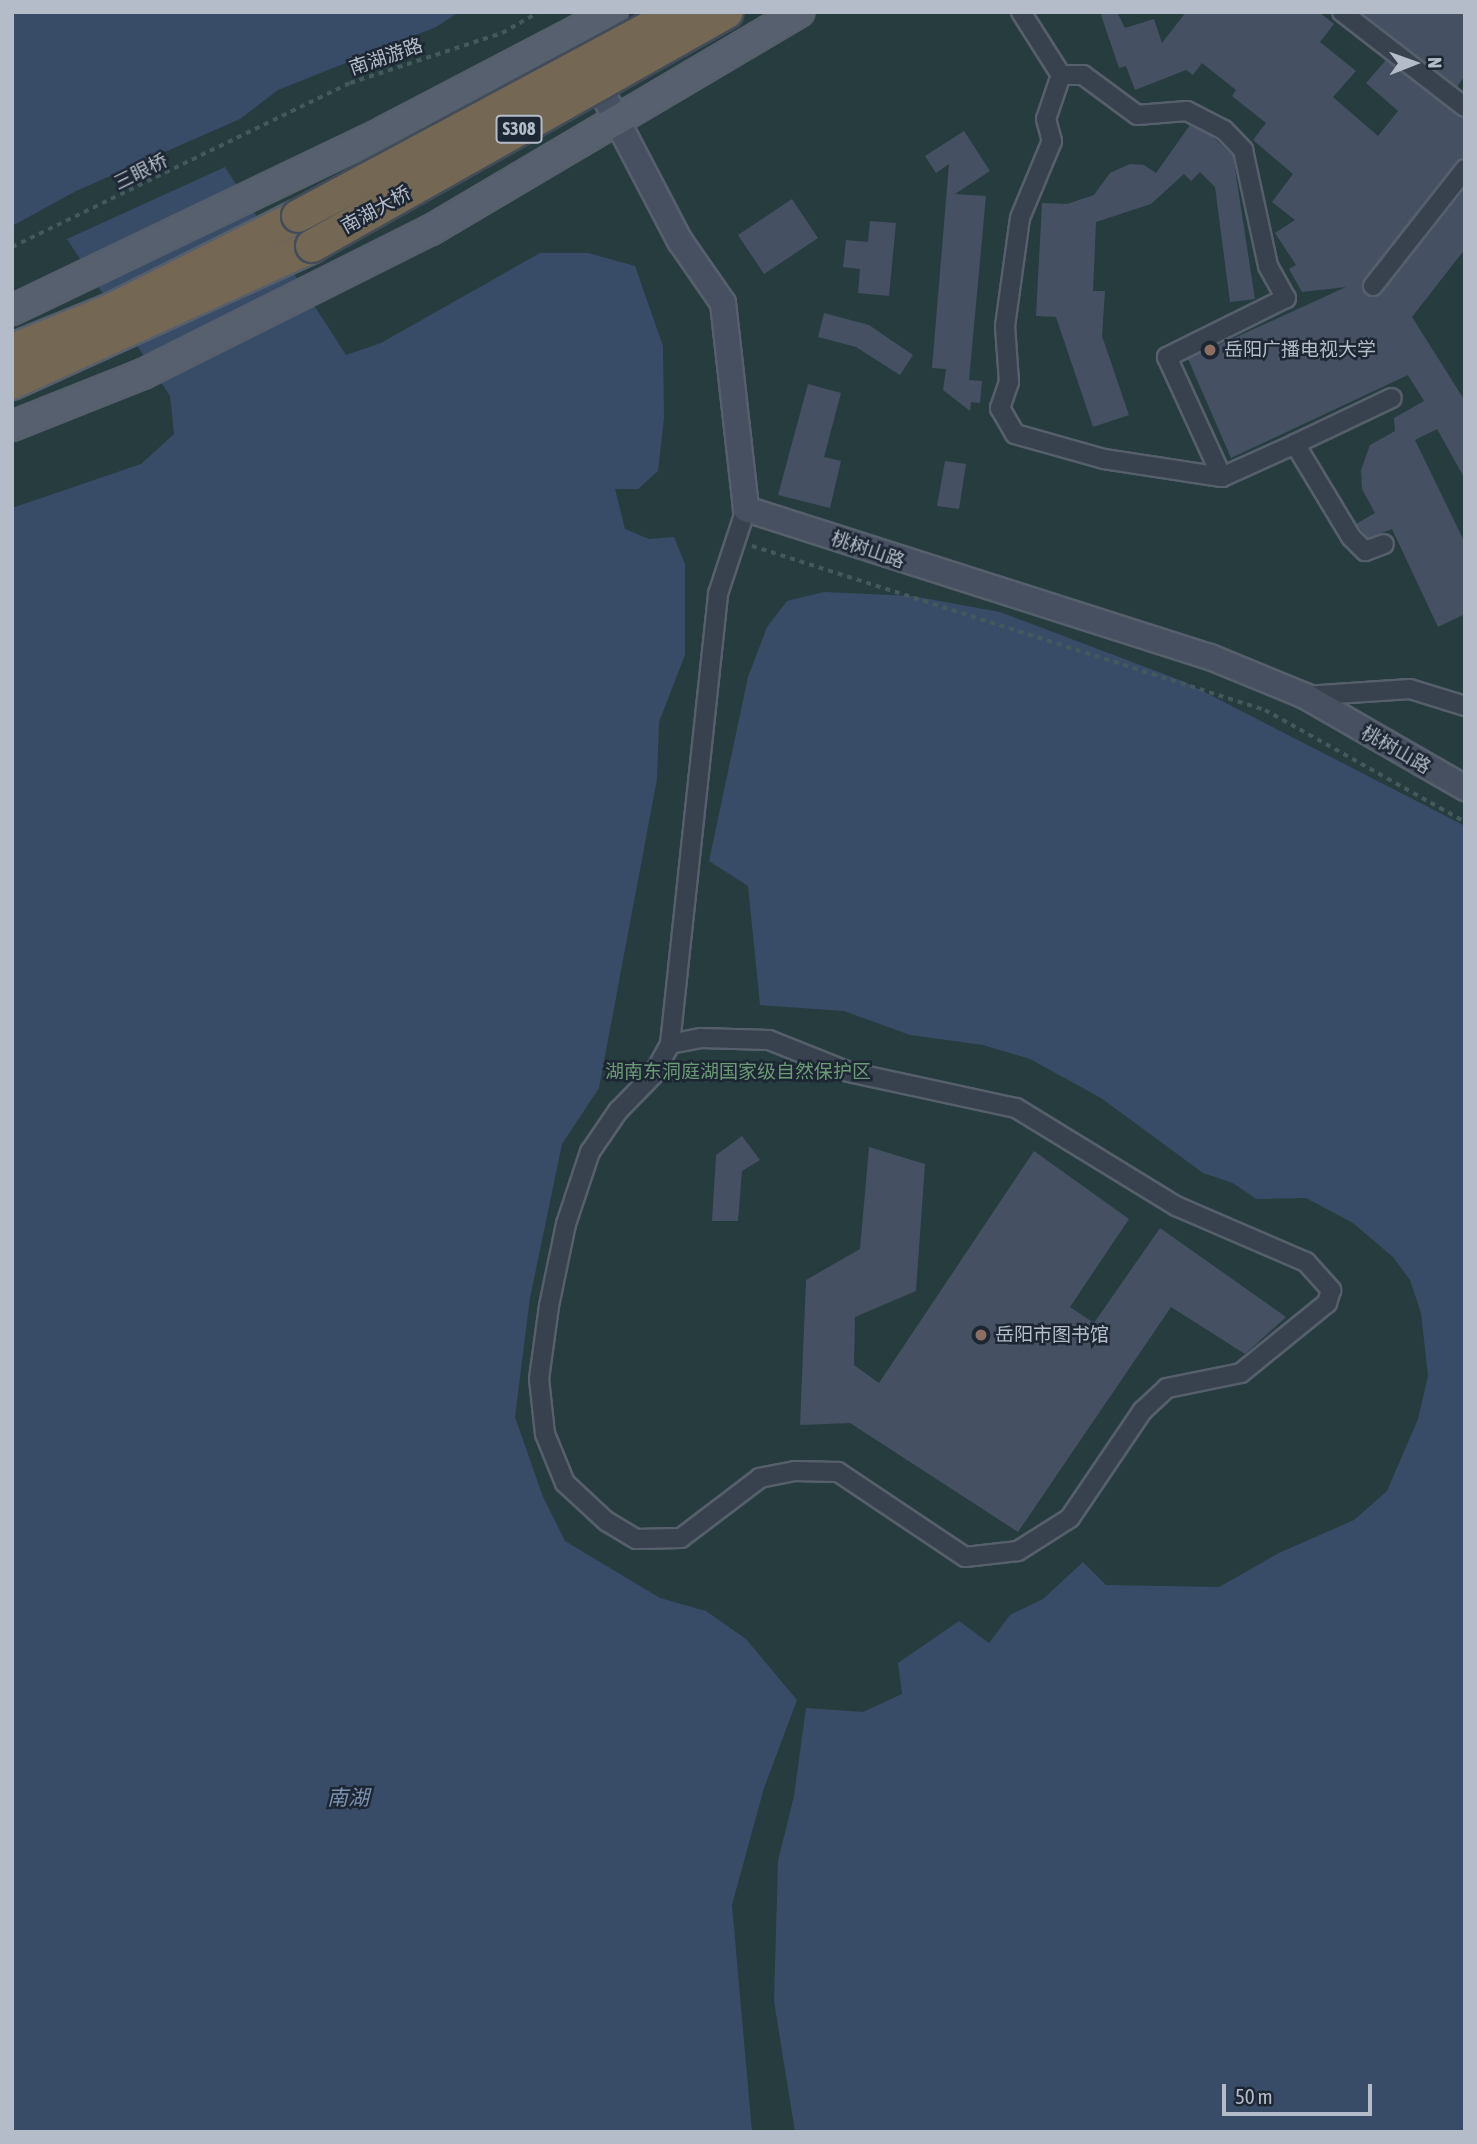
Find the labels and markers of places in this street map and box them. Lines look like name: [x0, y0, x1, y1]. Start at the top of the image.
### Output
place label: 岳阳广播电视大学: [1224, 339, 1376, 361]
marker: 岳阳广播电视大学: [1202, 342, 1218, 358]
place label: 岳阳市图书馆: [995, 1324, 1109, 1346]
marker: 岳阳市图书馆: [973, 1327, 989, 1343]

